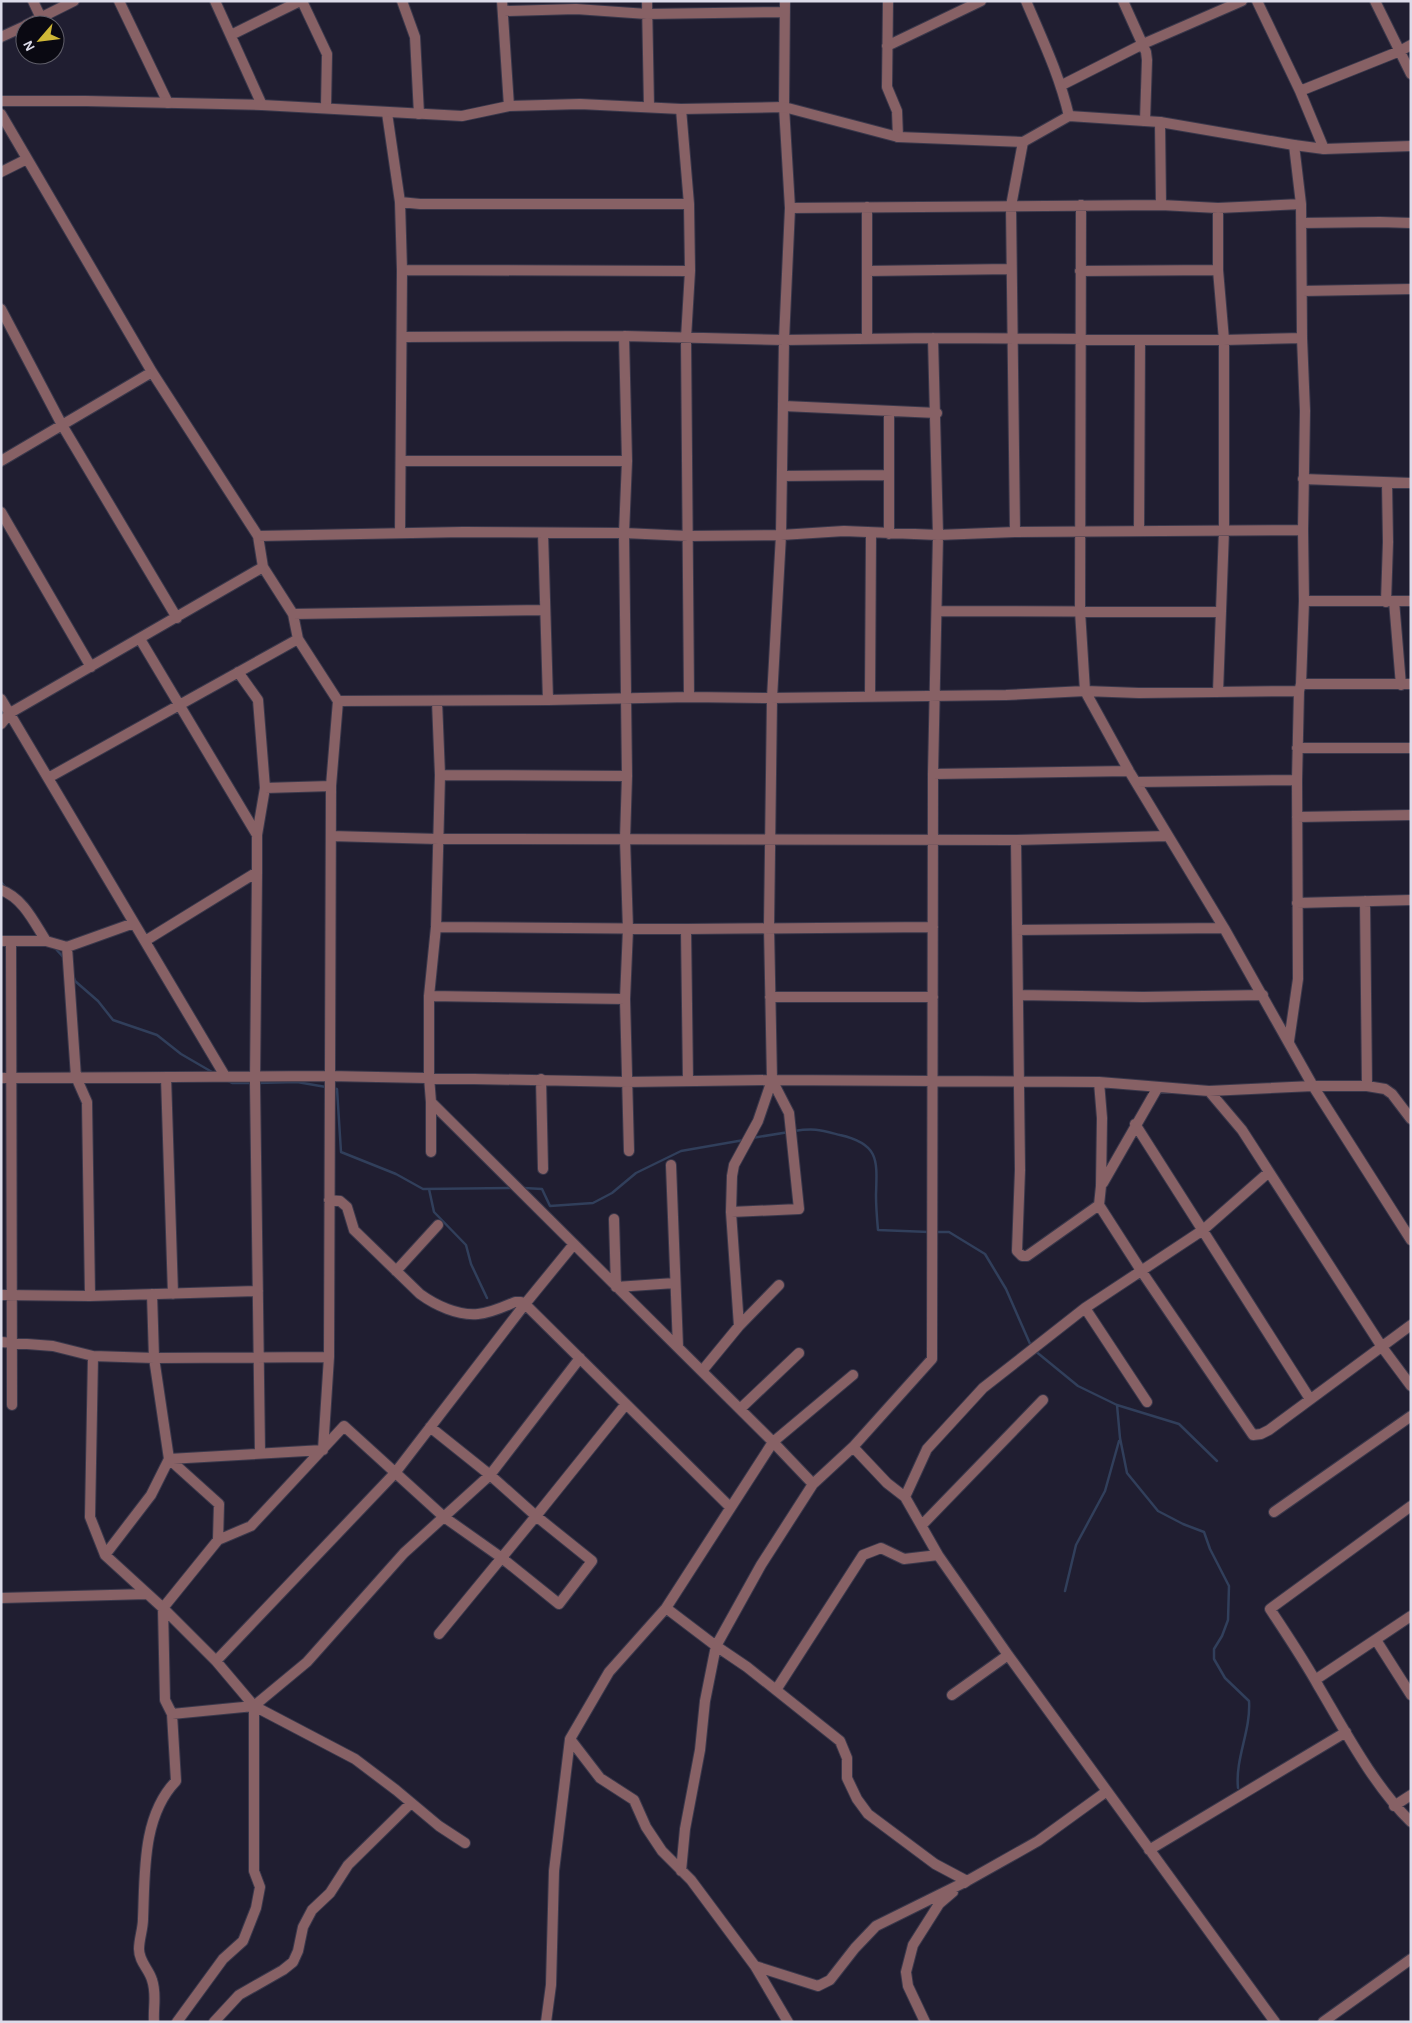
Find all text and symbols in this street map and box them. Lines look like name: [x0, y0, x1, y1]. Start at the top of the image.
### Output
north arrow: [15, 15, 65, 65]
text: N: [21, 38, 38, 53]

